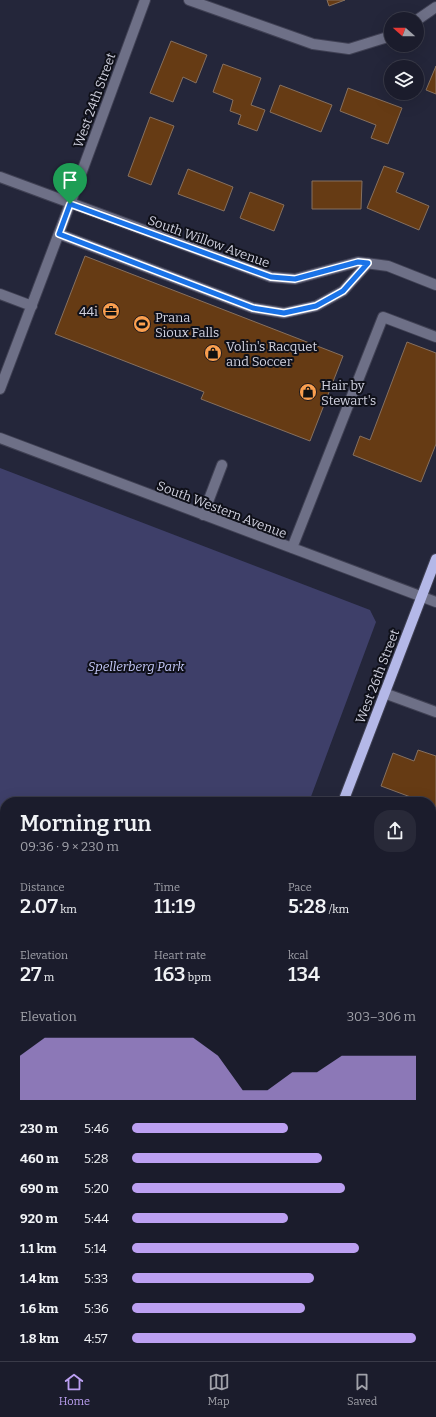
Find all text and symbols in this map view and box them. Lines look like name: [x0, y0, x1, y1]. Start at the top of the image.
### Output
north arrow: [384, 12, 424, 52]
map controls: [384, 12, 424, 100]
street label: West 24th Street: [70, 51, 119, 150]
button: layers: [384, 60, 424, 100]
pin: [53, 163, 87, 204]
icon: arrive: [59, 169, 81, 191]
street label: South Willow Avenue: [146, 212, 272, 270]
office icon: 44i: [101, 301, 121, 321]
place label: 44i: [79, 304, 98, 319]
place label: Prana Sioux Falls: [155, 310, 219, 340]
sports icon: Prana Sioux Falls: [132, 314, 152, 334]
place label: Volin's Racquet and Soccer: [226, 339, 317, 369]
shop icon: Volin's Racquet and Soccer: [203, 343, 223, 363]
place label: Hair by Stewart's: [321, 378, 376, 408]
shop icon: Hair by Stewart's: [298, 382, 318, 402]
street label: South Western Avenue: [155, 478, 289, 541]
street label: West 26th Street: [353, 627, 402, 725]
park label: Spellerberg Park: [88, 659, 185, 674]
text: Morning run: [20, 810, 151, 837]
button: share: [374, 810, 416, 852]
text: 09:36 · 9 × 230 m: [20, 839, 119, 854]
text: Distance: [20, 881, 65, 894]
text: Time: [154, 881, 180, 894]
text: Pace: [288, 881, 312, 894]
text: 2.07: [20, 894, 58, 918]
text: 11:19: [154, 894, 196, 918]
text: 5:28: [288, 894, 327, 918]
text: km: [58, 903, 77, 916]
text: /km: [327, 903, 349, 916]
text: Elevation: [20, 949, 68, 962]
text: Heart rate: [154, 949, 206, 962]
text: kcal: [288, 949, 308, 962]
text: 27: [20, 962, 42, 986]
text: 163: [154, 962, 186, 986]
text: 134: [288, 962, 320, 986]
text: m: [42, 971, 54, 984]
text: bpm: [186, 971, 211, 984]
text: Elevation: [20, 1009, 77, 1024]
text: 303–306 m: [347, 1009, 416, 1024]
text: 230 m: [20, 1121, 58, 1136]
text: 5:46: [84, 1121, 109, 1136]
text: 460 m: [20, 1151, 59, 1166]
text: 5:28: [84, 1151, 109, 1166]
text: 690 m: [20, 1181, 58, 1196]
text: 5:20: [84, 1181, 109, 1196]
text: 920 m: [20, 1211, 58, 1226]
text: 5:44: [84, 1211, 109, 1226]
text: 1.1 km: [20, 1241, 56, 1256]
text: 5:14: [84, 1241, 107, 1256]
text: 1.4 km: [20, 1271, 59, 1286]
text: 5:33: [84, 1271, 108, 1286]
text: 1.6 km: [20, 1301, 58, 1316]
text: 5:36: [84, 1301, 109, 1316]
text: 1.8 km: [20, 1331, 59, 1346]
text: 4:57: [84, 1331, 108, 1346]
tab: Home: [59, 1371, 90, 1408]
tab: Map: [207, 1371, 230, 1408]
tab: Saved: [347, 1371, 377, 1408]

